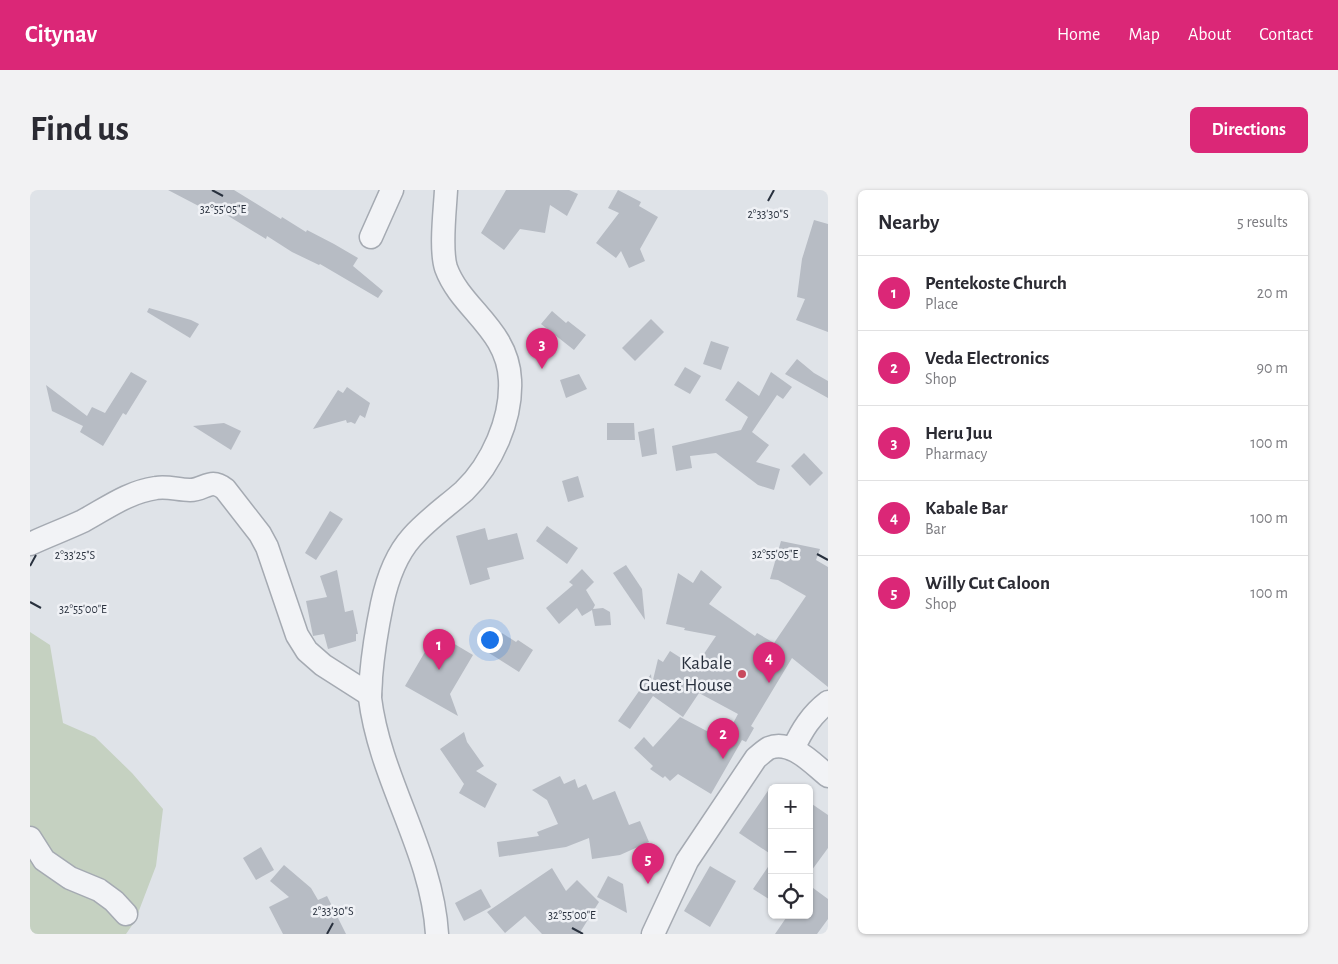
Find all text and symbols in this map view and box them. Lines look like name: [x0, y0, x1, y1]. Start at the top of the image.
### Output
text: Citynav: [25, 23, 97, 47]
text: Home: [1057, 26, 1100, 44]
text: Map: [1128, 26, 1160, 44]
text: About: [1188, 26, 1231, 44]
text: Contact: [1259, 26, 1313, 44]
button: Directions: [1190, 107, 1308, 153]
text: Find us: [30, 112, 129, 147]
text: 32°55'05"E: [200, 203, 246, 215]
text: 2°33'30"S: [747, 208, 789, 220]
text: Nearby: [878, 212, 939, 233]
text: 5 results: [1237, 214, 1288, 230]
text: Pentekoste Church: [925, 274, 1067, 293]
text: 1: [891, 285, 897, 301]
text: 20 m: [1257, 285, 1288, 301]
text: Place: [925, 296, 958, 312]
pin: 3: [526, 328, 558, 369]
text: Veda Electronics: [925, 349, 1049, 368]
text: 2: [890, 360, 898, 376]
text: 90 m: [1257, 360, 1288, 376]
text: Shop: [925, 371, 957, 387]
text: Heru Juu: [925, 424, 992, 443]
text: 3: [891, 435, 897, 451]
text: 100 m: [1250, 435, 1288, 451]
text: Pharmacy: [925, 446, 987, 462]
text: Kabale Bar: [925, 499, 1008, 518]
text: 4: [890, 510, 898, 526]
text: 100 m: [1250, 510, 1288, 526]
text: Bar: [925, 521, 946, 537]
text: 32°55'05"E: [752, 548, 798, 560]
text: 2°33'25"S: [55, 549, 96, 561]
text: Willy Cut Caloon: [925, 574, 1050, 593]
text: 5: [891, 585, 897, 601]
text: 100 m: [1250, 585, 1288, 601]
text: Shop: [925, 596, 957, 612]
text: 32°55'00"E: [59, 603, 107, 615]
your location: [477, 627, 503, 653]
pin: 1: [423, 629, 455, 670]
pin: 4: [753, 642, 785, 683]
place label: Kabale Guest House: [639, 654, 732, 695]
marker: Kabale Guest House: [736, 668, 748, 680]
pin: 2: [707, 718, 739, 759]
map controls: [768, 784, 813, 919]
button: +: [768, 784, 813, 829]
button: −: [768, 829, 813, 874]
pin: 5: [632, 843, 664, 884]
button: locate: [768, 874, 813, 919]
text: 2°33'30"S: [312, 905, 354, 917]
text: 32°55'00"E: [548, 909, 596, 921]

